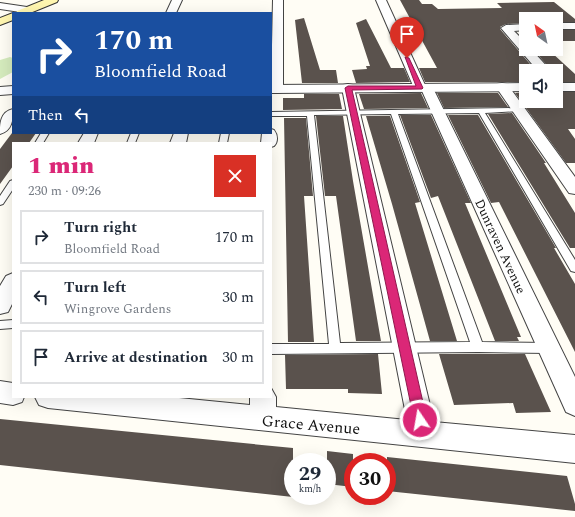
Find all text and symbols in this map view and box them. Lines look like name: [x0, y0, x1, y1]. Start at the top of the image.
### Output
north arrow: [519, 12, 563, 56]
map controls: [519, 12, 563, 108]
pin: [390, 17, 424, 58]
text: 170 m: [94, 19, 173, 62]
icon: arrive: [396, 23, 418, 45]
icon: right: [28, 28, 80, 80]
text: Bloomfield Road: [94, 58, 227, 85]
button: sound: [519, 64, 563, 108]
text: Then: [28, 104, 63, 127]
icon: left: [71, 104, 93, 126]
text: 1 min: [28, 148, 94, 184]
button: close: [214, 155, 256, 197]
text: 230 m · 09:26: [28, 181, 101, 201]
street label: Dunraven Avenue: [469, 196, 531, 297]
text: Turn right: [64, 216, 137, 239]
icon: right: [30, 226, 52, 248]
text: 170 m: [215, 226, 254, 249]
text: Bloomfield Road: [64, 239, 160, 259]
text: Turn left: [64, 276, 126, 299]
icon: left: [30, 286, 52, 308]
text: 30 m: [222, 286, 254, 309]
text: Wingrove Gardens: [64, 299, 171, 319]
icon: arrive: [30, 346, 52, 368]
text: Arrive at destination: [64, 346, 208, 369]
text: 30 m: [222, 346, 254, 369]
position arrow: [399, 399, 441, 441]
street label: Grace Avenue: [261, 409, 361, 441]
speed limit sign: 30: [344, 453, 396, 505]
text: 29: [299, 459, 321, 489]
text: km/h: [299, 481, 321, 497]

